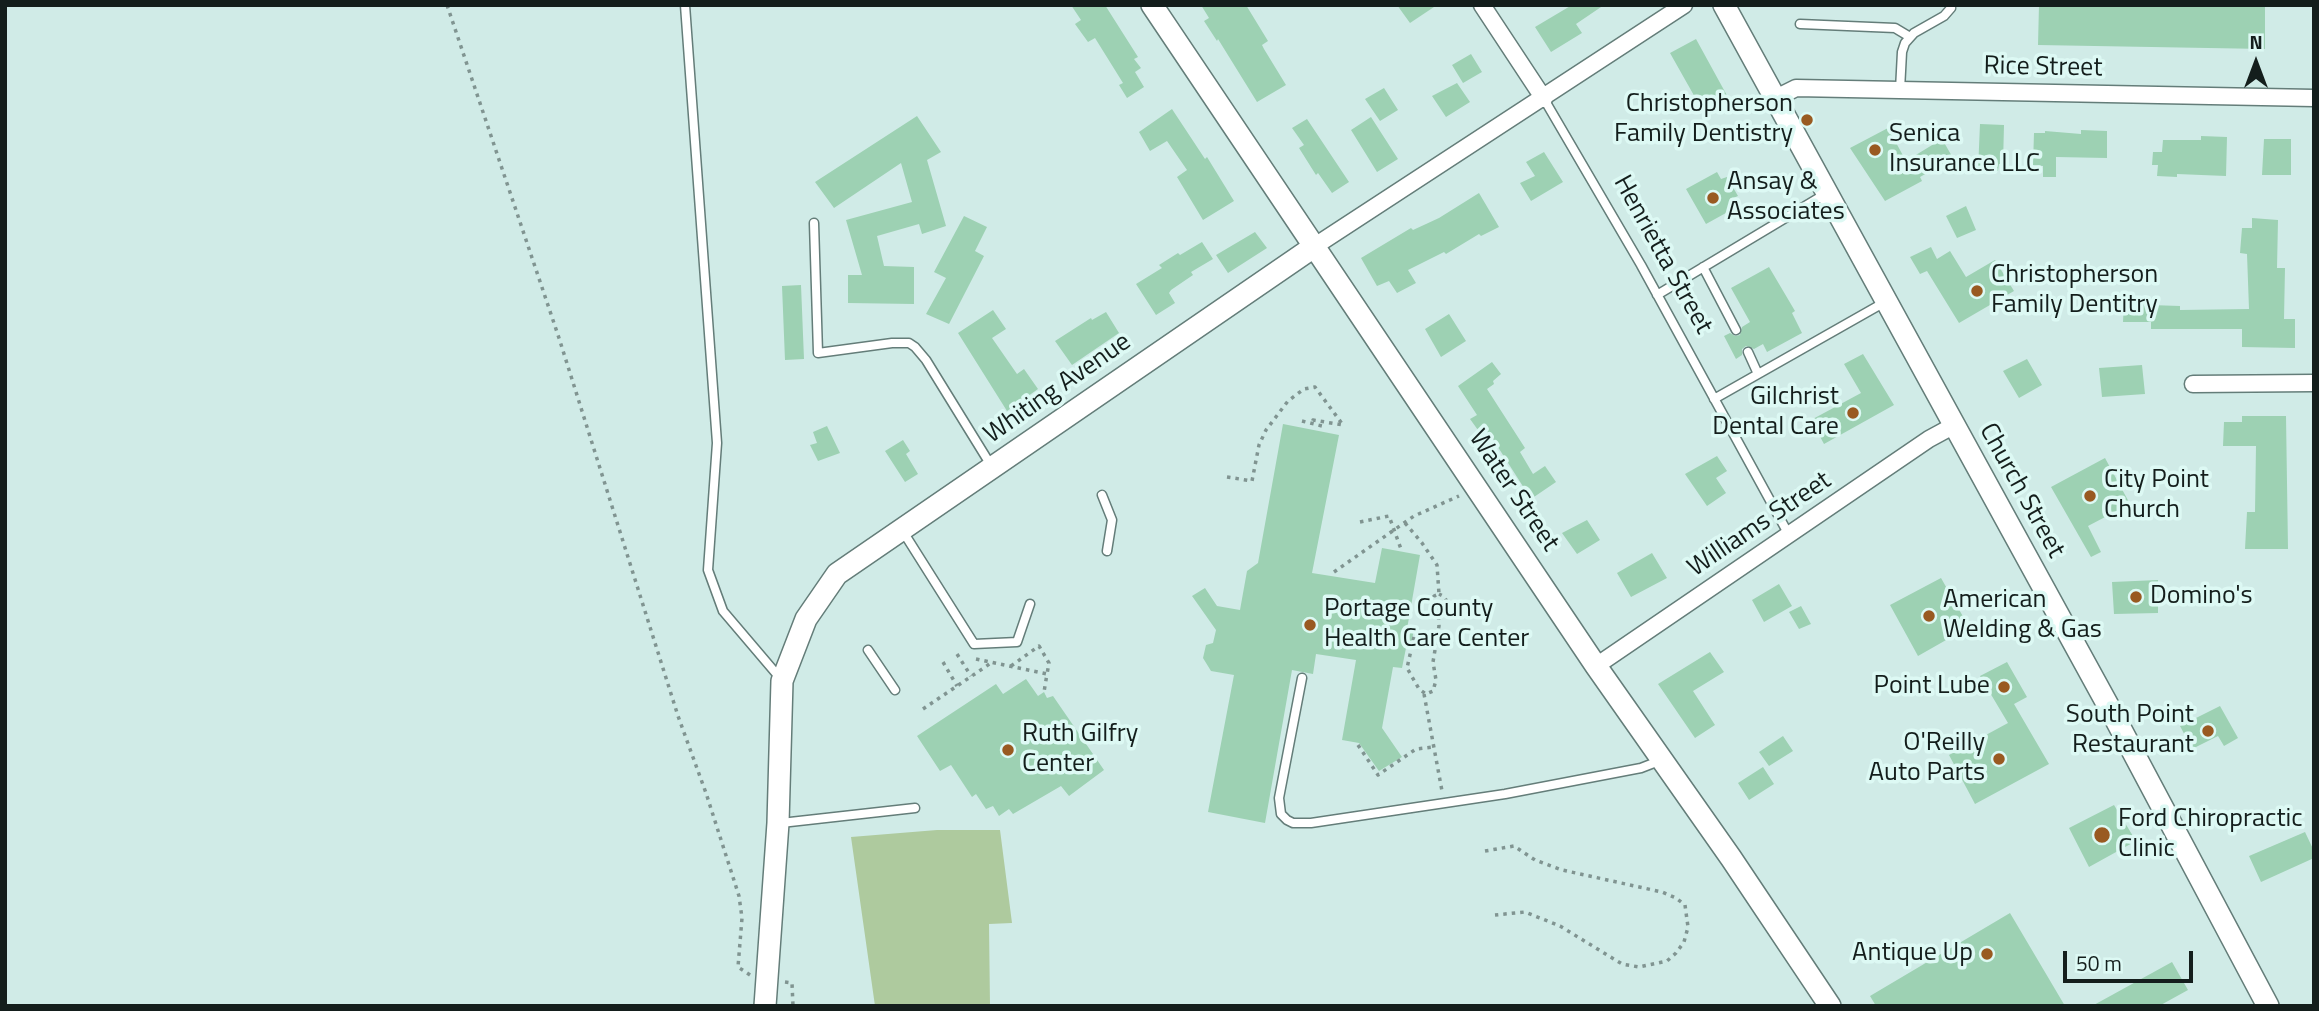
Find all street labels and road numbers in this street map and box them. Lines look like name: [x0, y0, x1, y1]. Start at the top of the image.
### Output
street label: Rice Street: [1983, 51, 2103, 85]
street label: Henrietta Street: [1606, 170, 1718, 340]
street label: Whiting Avenue: [979, 327, 1137, 451]
street label: Church Street: [1971, 418, 2071, 564]
street label: Water Street: [1461, 424, 1565, 558]
street label: Williams Street: [1682, 466, 1838, 584]

